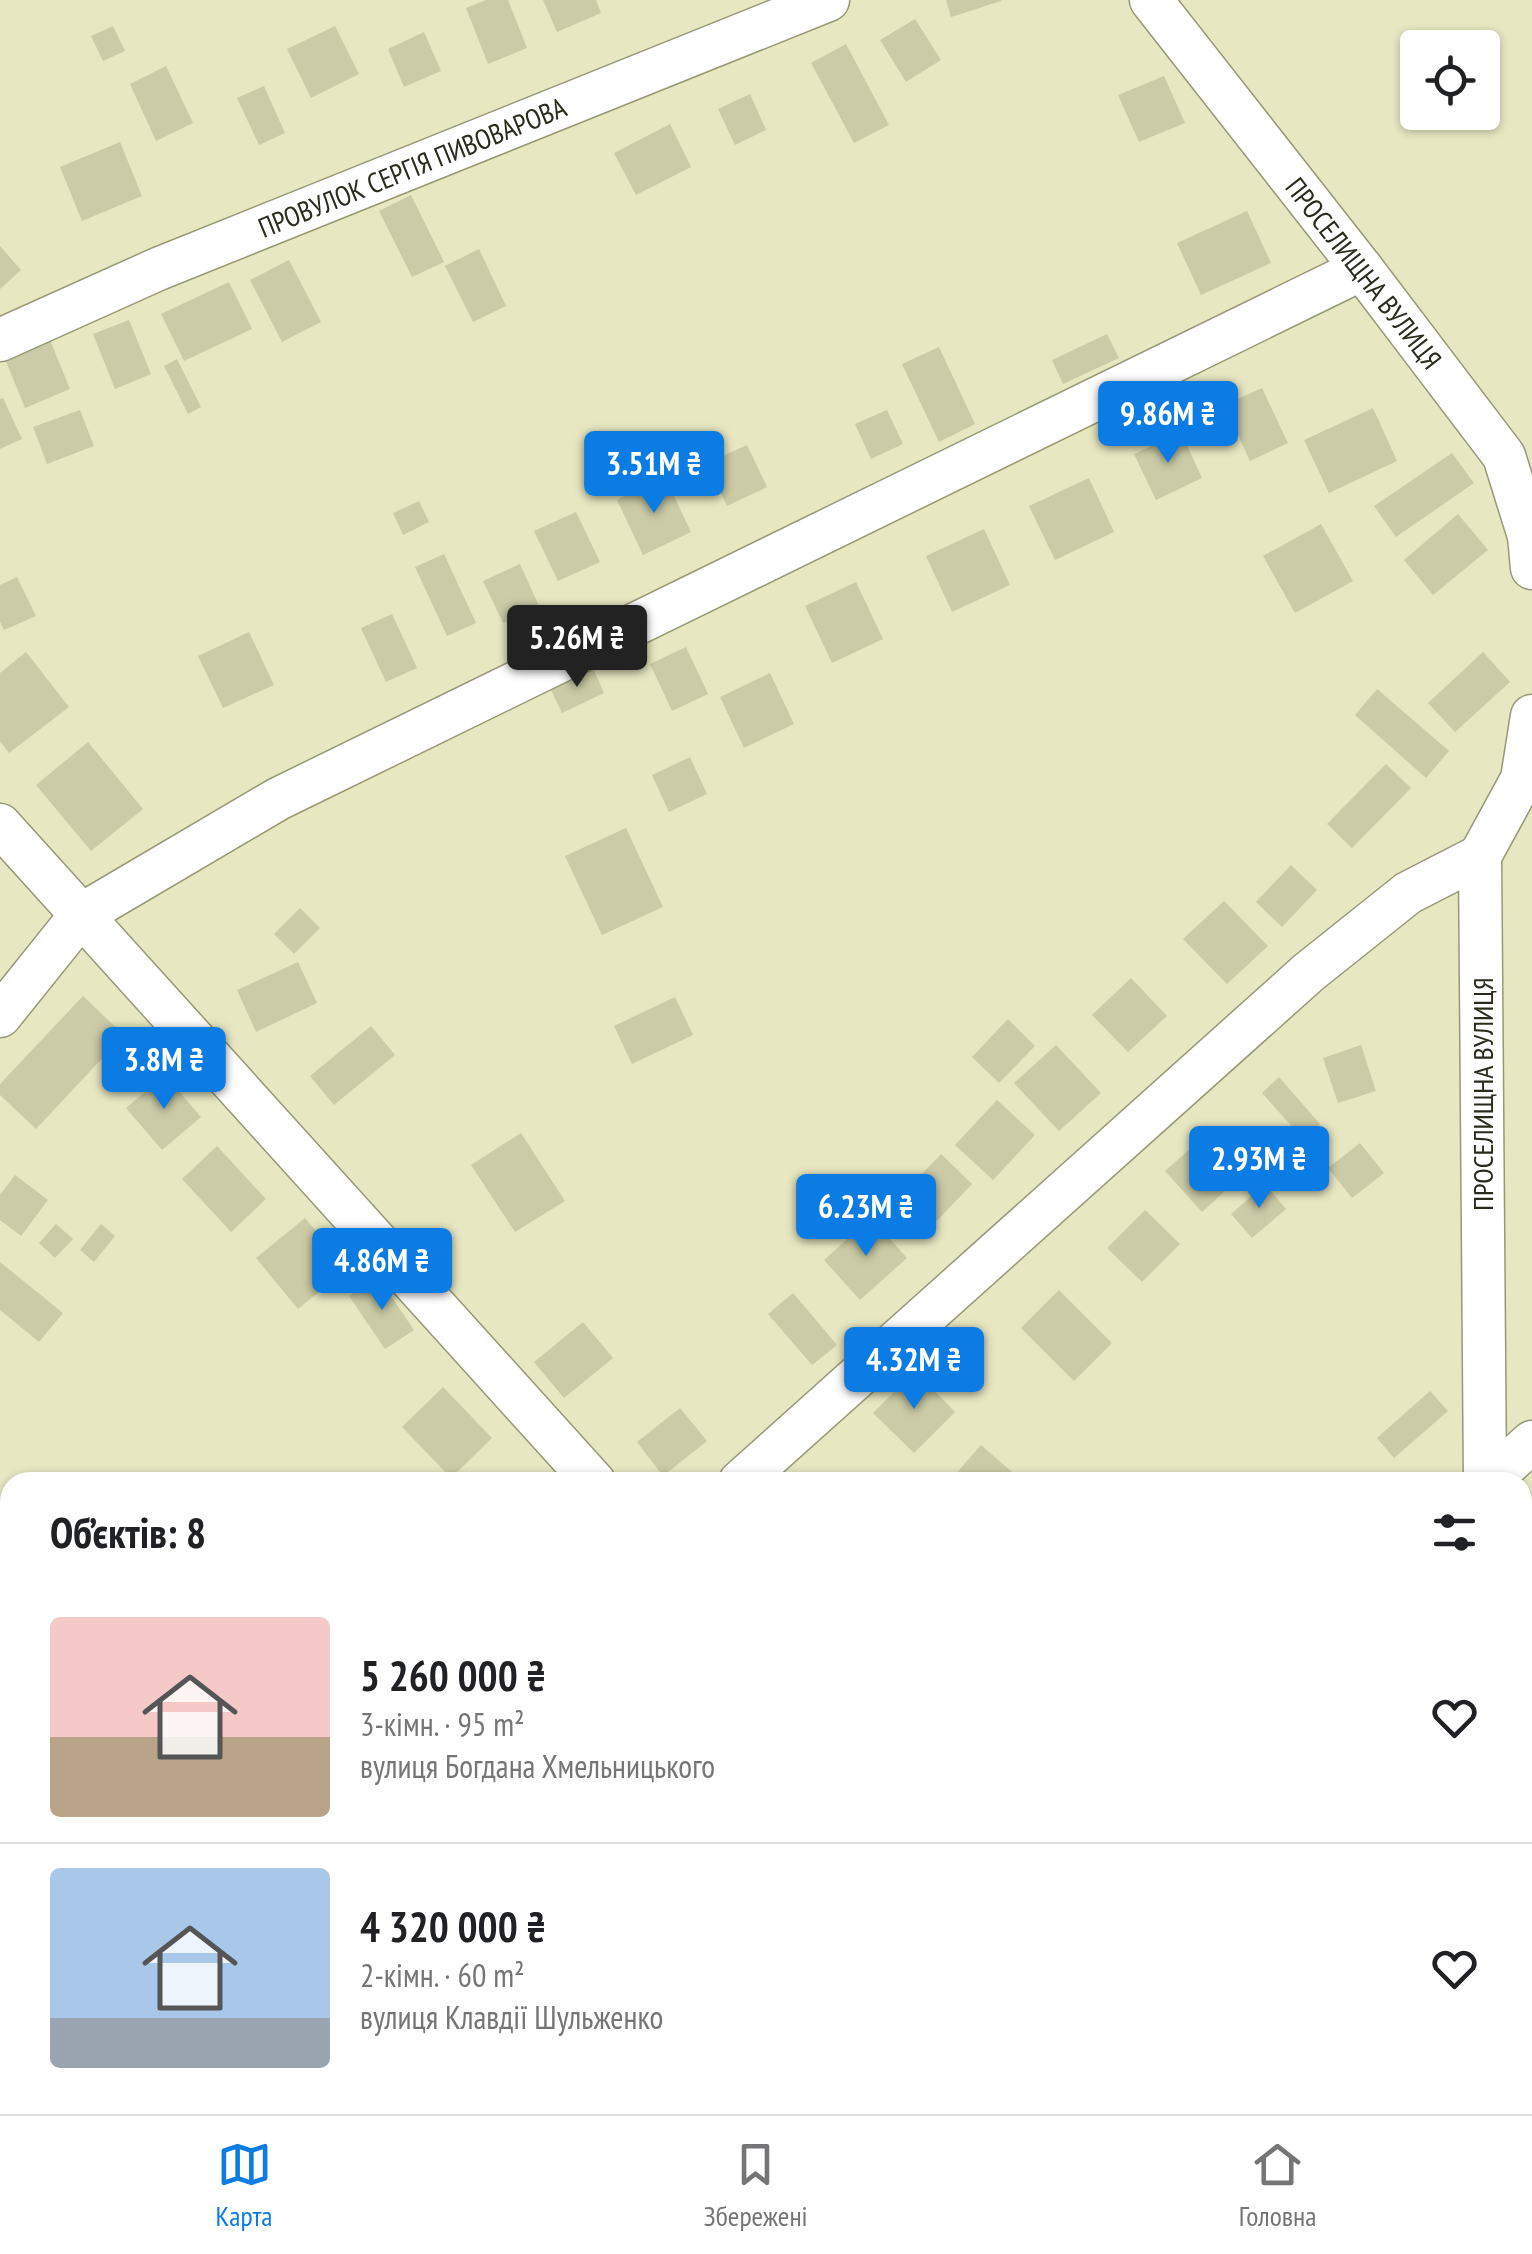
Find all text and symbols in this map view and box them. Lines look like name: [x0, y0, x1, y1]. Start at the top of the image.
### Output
map controls: [1400, 30, 1500, 130]
button: locate: [1400, 30, 1500, 130]
street label: ПРОВУЛОК СЕРГІЯ ПИВОВАРОВА: [253, 88, 572, 246]
street label: ПРОСЕЛИЩНА ВУЛИЦЯ: [1278, 170, 1450, 376]
pin: 9.86M ₴: [1076, 381, 1260, 466]
text: 9.86M ₴: [1120, 392, 1216, 434]
pin: 3.51M ₴: [562, 431, 746, 516]
text: 3.51M ₴: [606, 442, 702, 484]
pin: 5.26M ₴: [485, 605, 669, 690]
text: 5.26M ₴: [529, 616, 625, 658]
street label: ПРОСЕЛИЩНА ВУЛИЦЯ: [1464, 977, 1501, 1211]
pin: 3.8M ₴: [83, 1027, 245, 1112]
text: 3.8M ₴: [124, 1038, 204, 1080]
pin: 2.93M ₴: [1167, 1126, 1351, 1211]
text: 2.93M ₴: [1211, 1137, 1307, 1179]
pin: 6.23M ₴: [774, 1174, 958, 1259]
text: 6.23M ₴: [818, 1185, 914, 1227]
pin: 4.86M ₴: [290, 1228, 474, 1313]
text: 4.86M ₴: [334, 1239, 430, 1281]
pin: 4.32M ₴: [822, 1327, 1006, 1412]
text: 4.32M ₴: [866, 1338, 962, 1380]
text: Об’єктів: 8: [50, 1505, 206, 1560]
icon: filters: [1427, 1505, 1482, 1560]
text: 5 260 000 ₴: [360, 1648, 546, 1703]
icon: home: [130, 1657, 250, 1777]
icon: heart: [1427, 1690, 1482, 1745]
text: 3-кімн. · 95 m²: [360, 1703, 525, 1745]
text: вулиця Богдана Хмельницького: [360, 1745, 715, 1787]
text: 4 320 000 ₴: [360, 1899, 546, 1954]
icon: home: [130, 1908, 250, 2028]
icon: heart: [1427, 1941, 1482, 1996]
text: 2-кімн. · 60 m²: [360, 1954, 525, 1996]
text: вулиця Клавдії Шульженко: [360, 1996, 663, 2038]
tab: Карта: [216, 2137, 273, 2234]
tab: Збережені: [704, 2137, 808, 2234]
tab: Головна: [1239, 2137, 1316, 2234]

